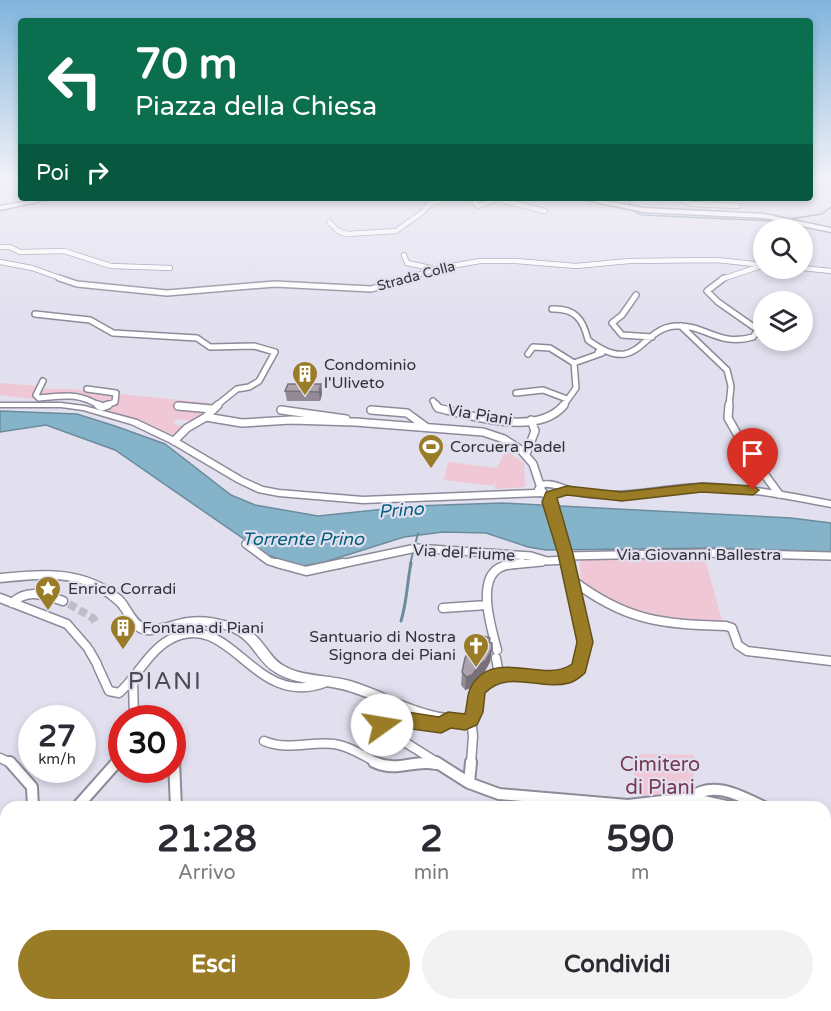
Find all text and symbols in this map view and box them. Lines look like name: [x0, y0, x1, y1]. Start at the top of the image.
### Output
text: 70 m: [135, 39, 237, 90]
icon: left: [36, 42, 114, 120]
text: Piazza della Chiesa: [135, 90, 377, 123]
icon: right: [81, 156, 114, 189]
text: Poi: [36, 160, 69, 186]
map controls: [753, 219, 813, 351]
button: search: [753, 219, 813, 279]
street label: Strada Colla: [375, 257, 457, 295]
button: layers: [753, 291, 813, 351]
place label: Condominio l'Uliveto: [324, 355, 416, 393]
building icon: Condominio l'Uliveto: [290, 359, 320, 397]
street label: Via Piani: [446, 400, 514, 430]
pin: [727, 428, 778, 490]
sports icon: Corcuera Padel: [416, 432, 446, 470]
place label: Corcuera Padel: [450, 437, 566, 457]
icon: arrive: [736, 437, 769, 470]
water label: Prino: [378, 497, 425, 523]
water label: Torrente Prino: [242, 528, 365, 550]
street label: Via del Fiume: [412, 540, 516, 566]
street label: Via Giovanni Ballestra: [617, 545, 781, 565]
place icon: Enrico Corradi: [33, 574, 63, 612]
place label: Enrico Corradi: [68, 579, 176, 599]
building icon: Fontana di Piani: [108, 613, 138, 651]
place label: Fontana di Piani: [142, 618, 264, 638]
place label: Santuario di Nostra Signora dei Piani: [309, 627, 456, 665]
church icon: Santuario di Nostra Signora dei Piani: [461, 631, 491, 669]
district label: PIANI: [128, 667, 202, 696]
position arrow: [350, 693, 414, 757]
speed limit sign: 30: [108, 705, 186, 783]
text: 27: [38, 718, 76, 755]
text: km/h: [38, 750, 76, 768]
park label: Cimitero di Piani: [620, 753, 700, 800]
text: 21:28: [157, 818, 257, 861]
text: 2: [420, 818, 443, 861]
text: 590: [606, 818, 674, 861]
text: Arrivo: [178, 861, 236, 885]
text: min: [414, 861, 449, 885]
text: m: [631, 861, 649, 885]
button: Esci: [18, 930, 410, 999]
button: Condividi: [422, 930, 813, 999]

